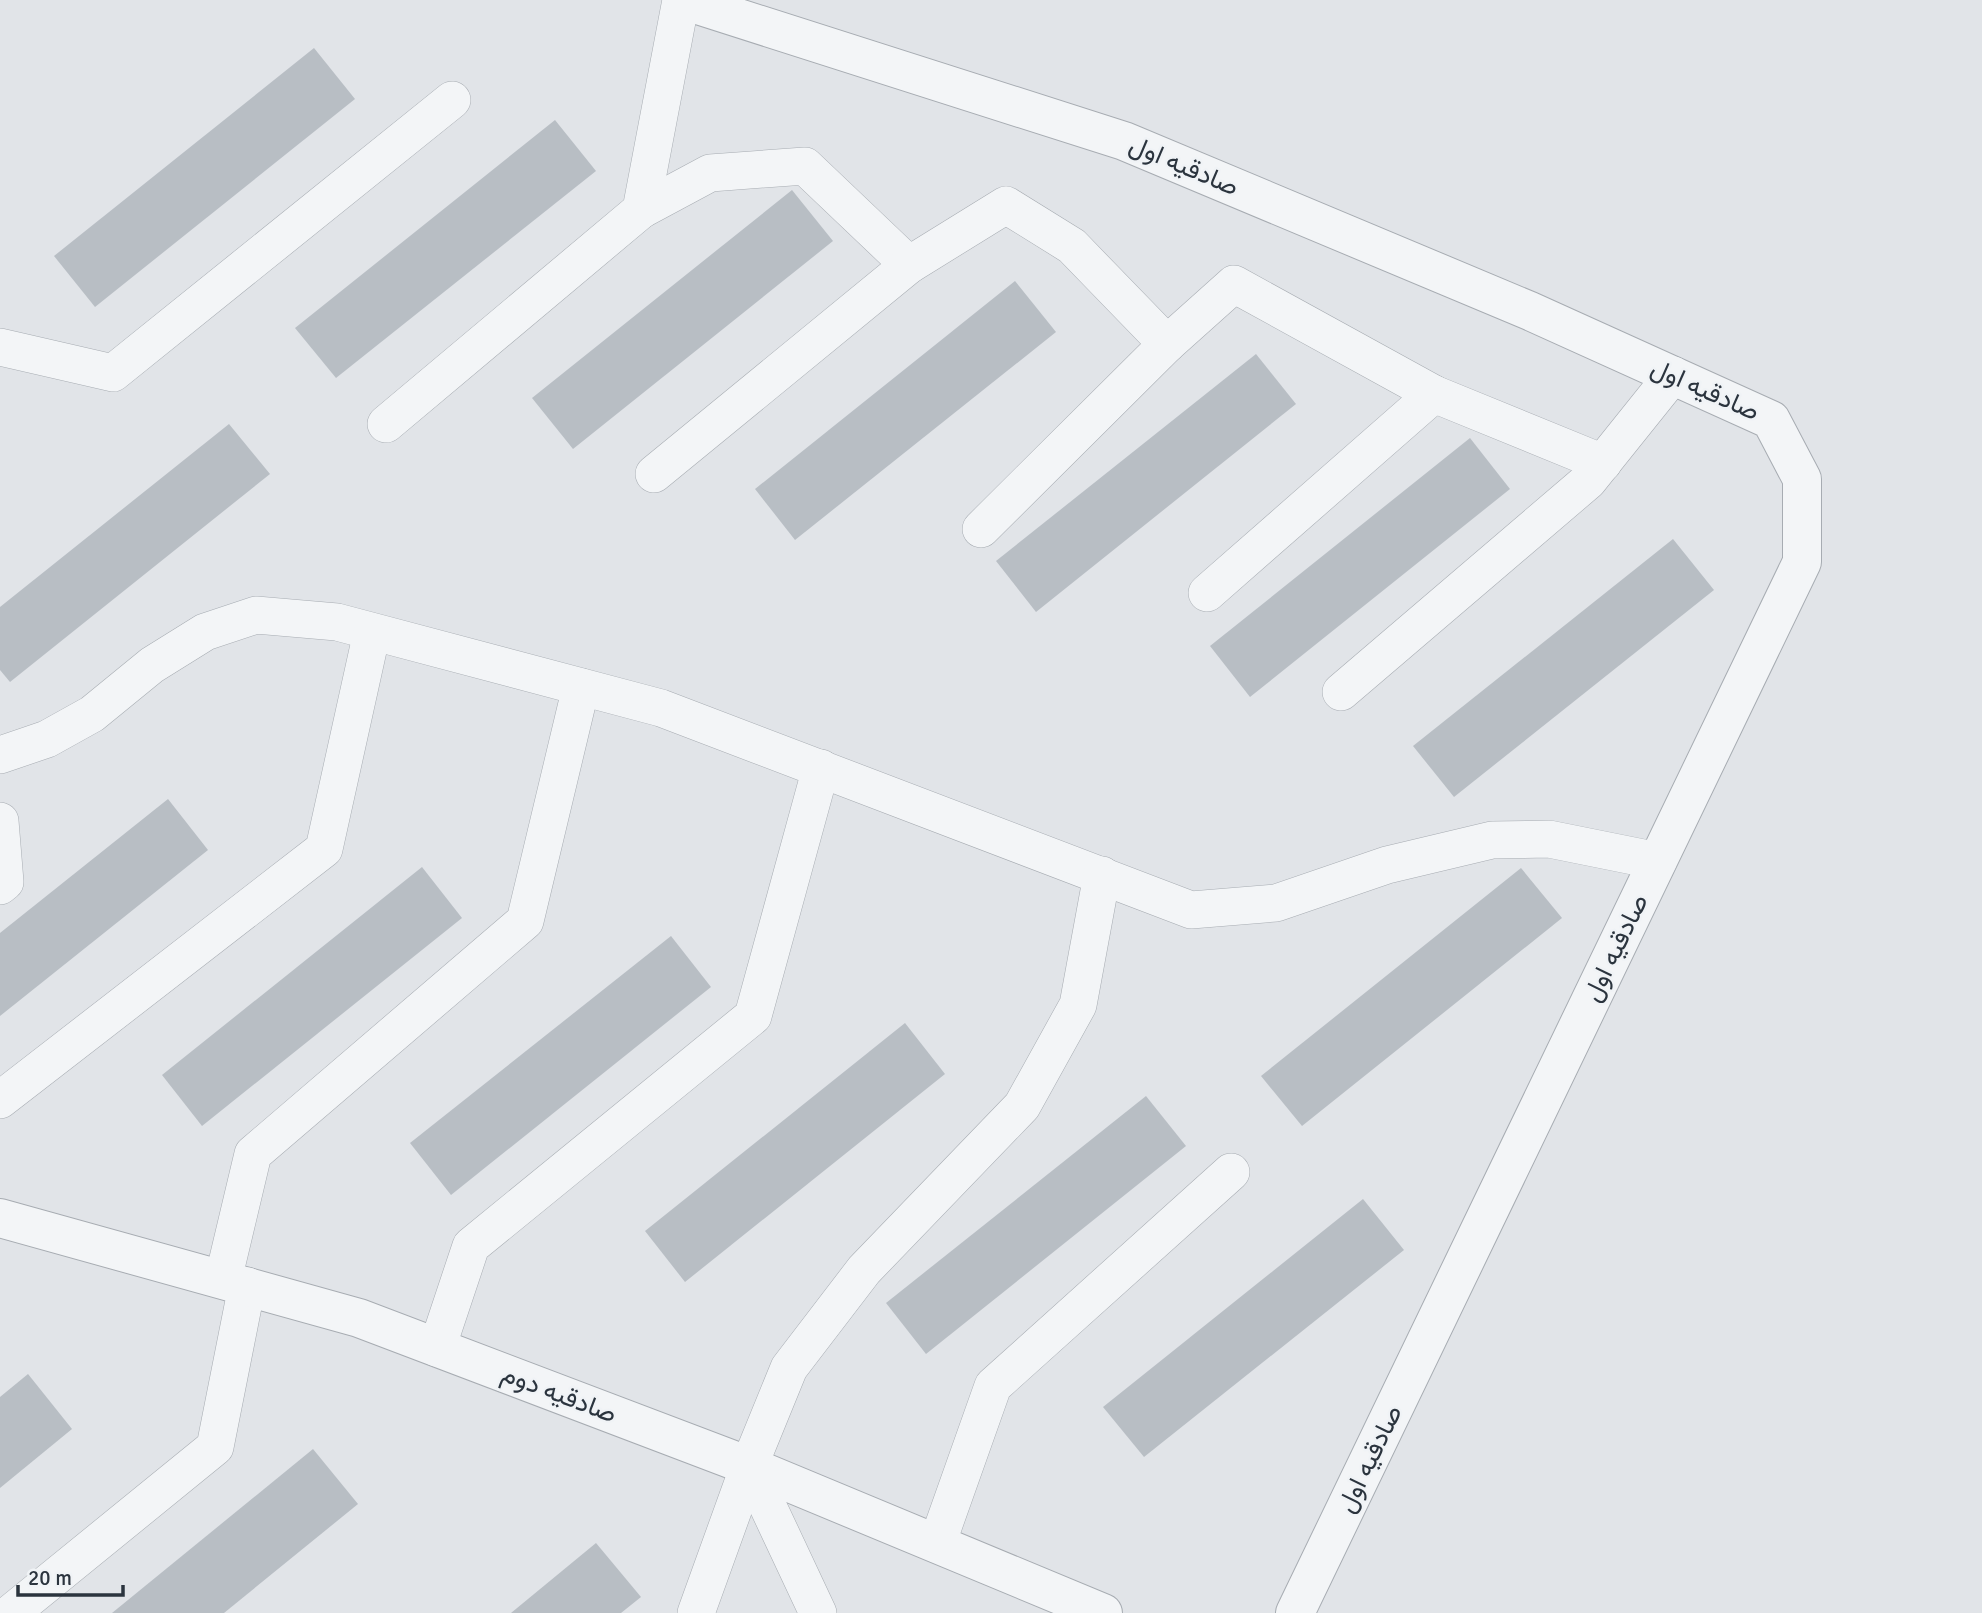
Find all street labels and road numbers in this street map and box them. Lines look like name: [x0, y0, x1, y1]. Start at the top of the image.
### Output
street label: صادقیه اول: [1124, 129, 1244, 203]
street label: صادقیه اول: [1646, 352, 1764, 428]
street label: صادقیه اول: [1576, 889, 1656, 1007]
street label: صادقیه دوم: [497, 1357, 621, 1431]
street label: صادقیه اول: [1330, 1400, 1410, 1518]

